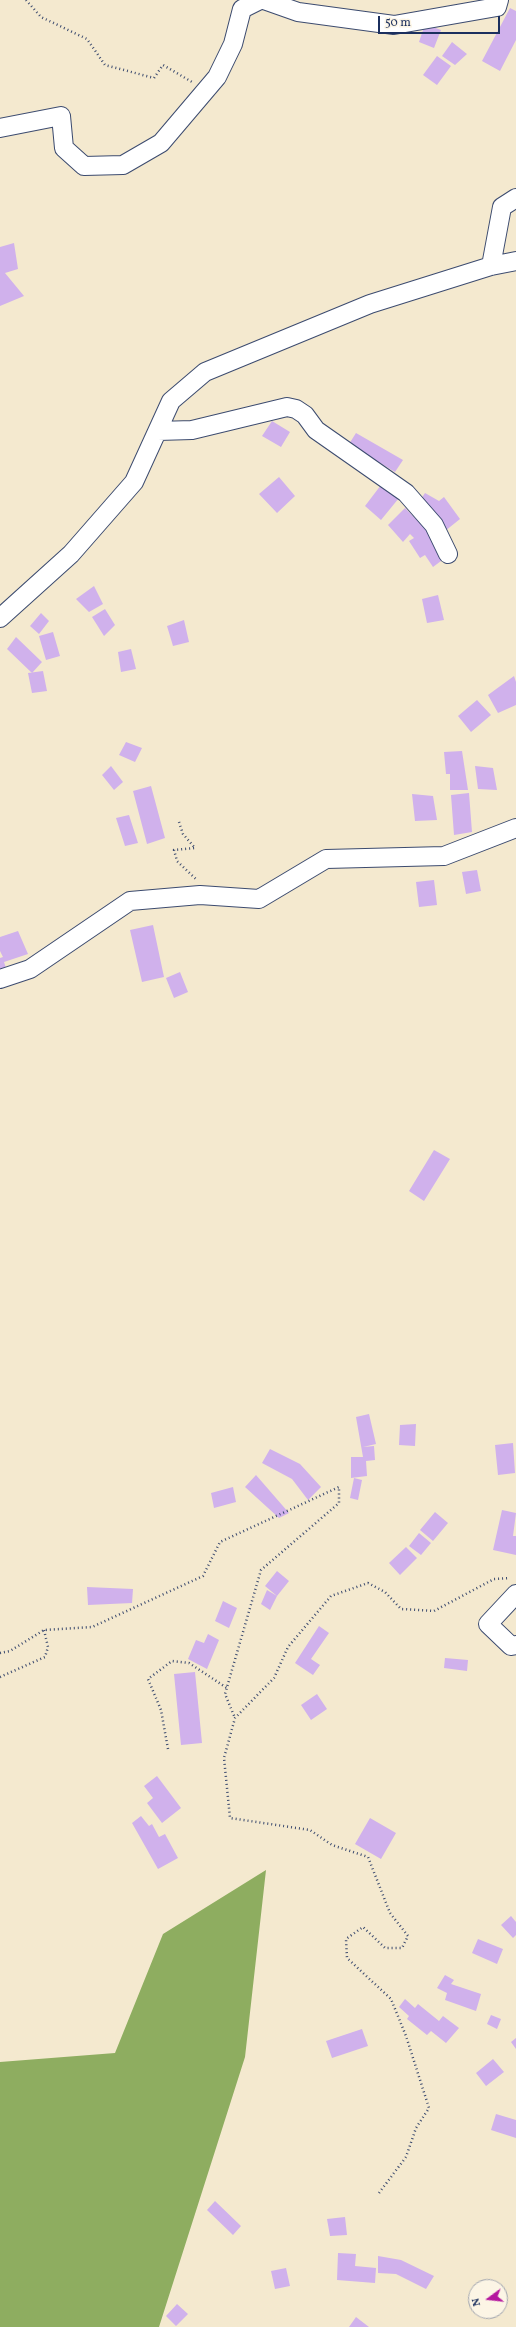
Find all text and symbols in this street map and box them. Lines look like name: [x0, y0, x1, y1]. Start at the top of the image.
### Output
scale bar: [380, 8, 502, 34]
text: 50 m: [385, 15, 411, 31]
north arrow: [468, 2279, 508, 2319]
text: N: [469, 2296, 485, 2308]

